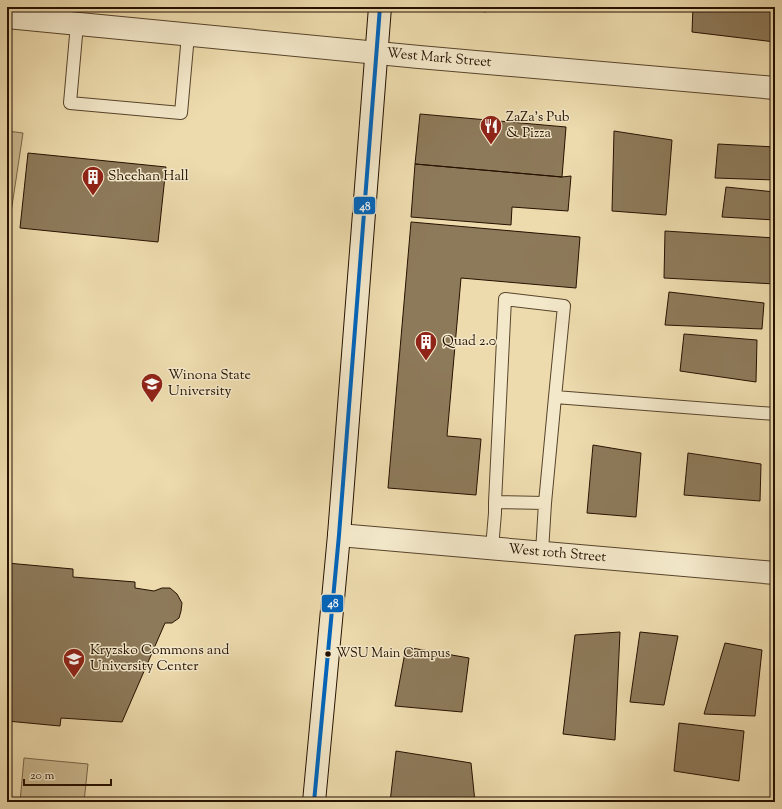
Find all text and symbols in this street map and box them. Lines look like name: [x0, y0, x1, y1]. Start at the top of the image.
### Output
street label: West Mark Street: [386, 44, 492, 73]
place label: ZaZa's Pub & Pizza: [506, 108, 570, 144]
restaurant icon: ZaZa's Pub & Pizza: [478, 113, 504, 146]
building icon: Sheehan Hall: [80, 164, 106, 197]
place label: Sheehan Hall: [108, 167, 189, 187]
line badge: 48: [353, 196, 376, 215]
text: 48: [358, 199, 371, 215]
building icon: Quad 2.0: [413, 329, 439, 362]
place label: Quad 2.0: [442, 332, 496, 352]
place label: Winona State University: [168, 366, 251, 402]
school or university icon: Winona State University: [139, 371, 165, 404]
street label: West 10th Street: [507, 540, 607, 568]
line badge: 48: [321, 594, 344, 613]
text: 48: [326, 596, 339, 612]
place label: Kryzsko Commons and University Center: [90, 641, 229, 677]
place label: WSU Main Campus: [336, 645, 450, 663]
school or university icon: Kryzsko Commons and University Center: [61, 646, 87, 679]
marker: WSU Main Campus: [323, 649, 333, 659]
scale bar: [24, 761, 111, 787]
text: 20 m: [30, 767, 55, 785]

